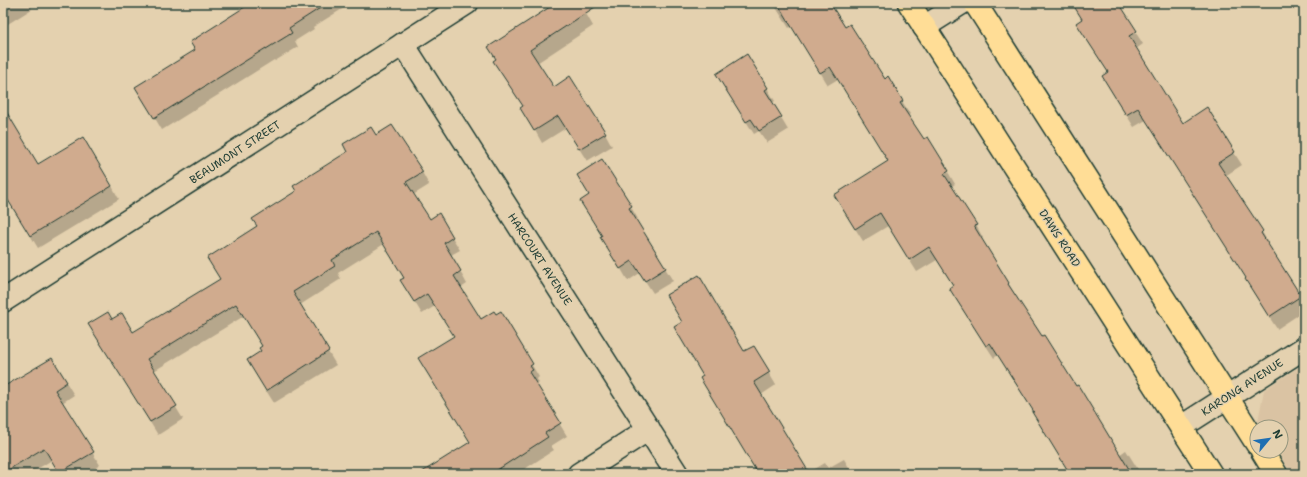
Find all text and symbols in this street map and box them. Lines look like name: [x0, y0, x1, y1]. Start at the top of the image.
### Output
street label: BEAUMONT STREET: [187, 117, 284, 188]
street label: DAWS ROAD: [1035, 207, 1084, 270]
street label: HARCOURT AVENUE: [504, 210, 575, 308]
street label: KARONG AVENUE: [1198, 355, 1286, 420]
north arrow: [1249, 419, 1289, 459]
text: N: [1269, 427, 1286, 442]

